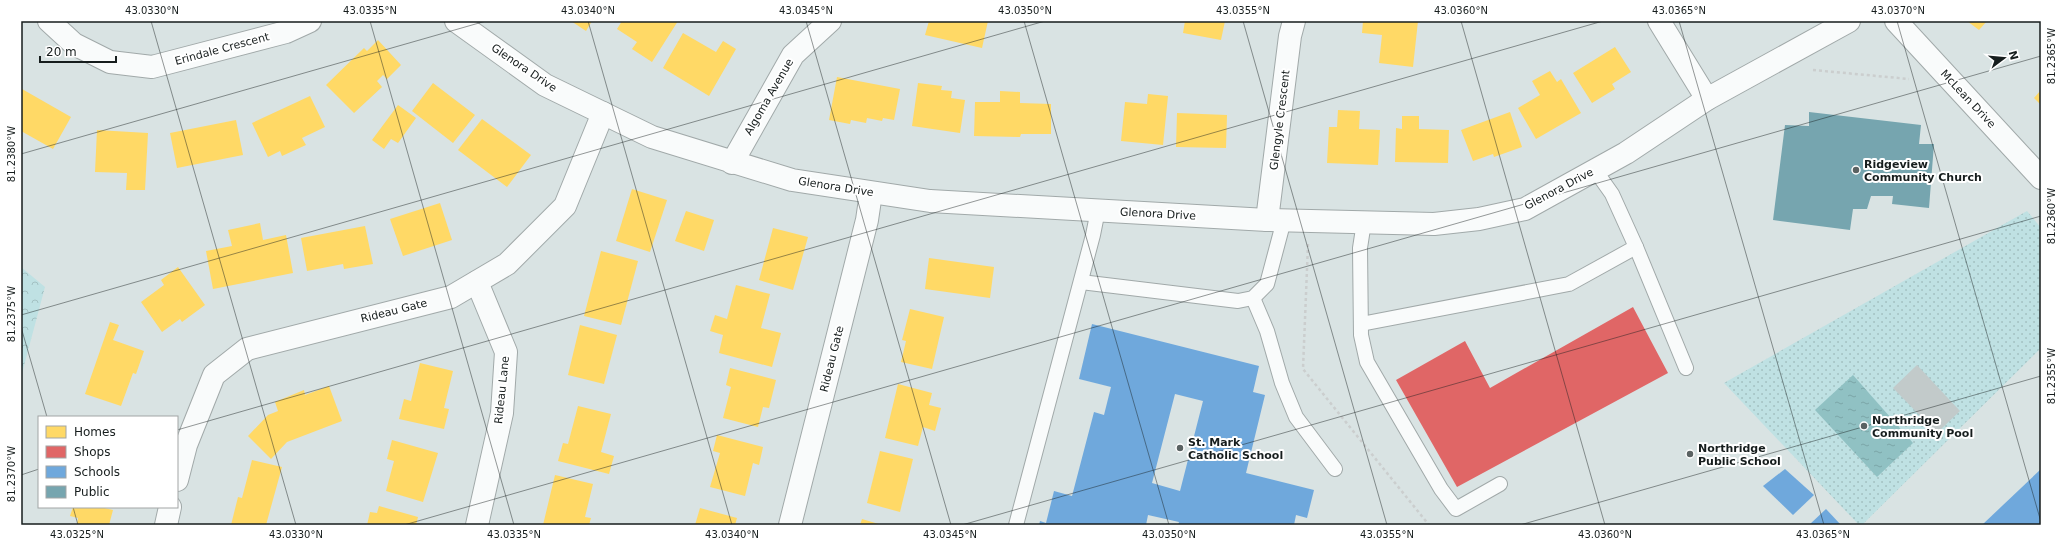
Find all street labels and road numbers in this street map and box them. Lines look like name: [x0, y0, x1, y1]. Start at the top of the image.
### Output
street label: Erindale Crescent: [173, 30, 271, 68]
street label: Glenora Drive: [489, 41, 559, 95]
street label: Algoma Avenue: [742, 56, 796, 138]
street label: McLean Drive: [1938, 67, 1998, 131]
street label: Glengyle Crescent: [1267, 69, 1293, 171]
street label: Glenora Drive: [1522, 165, 1596, 213]
street label: Glenora Drive: [797, 175, 875, 199]
street label: Glenora Drive: [1120, 206, 1197, 222]
street label: Rideau Gate: [359, 296, 429, 326]
street label: Rideau Gate: [817, 324, 847, 394]
street label: Rideau Lane: [492, 355, 512, 425]

